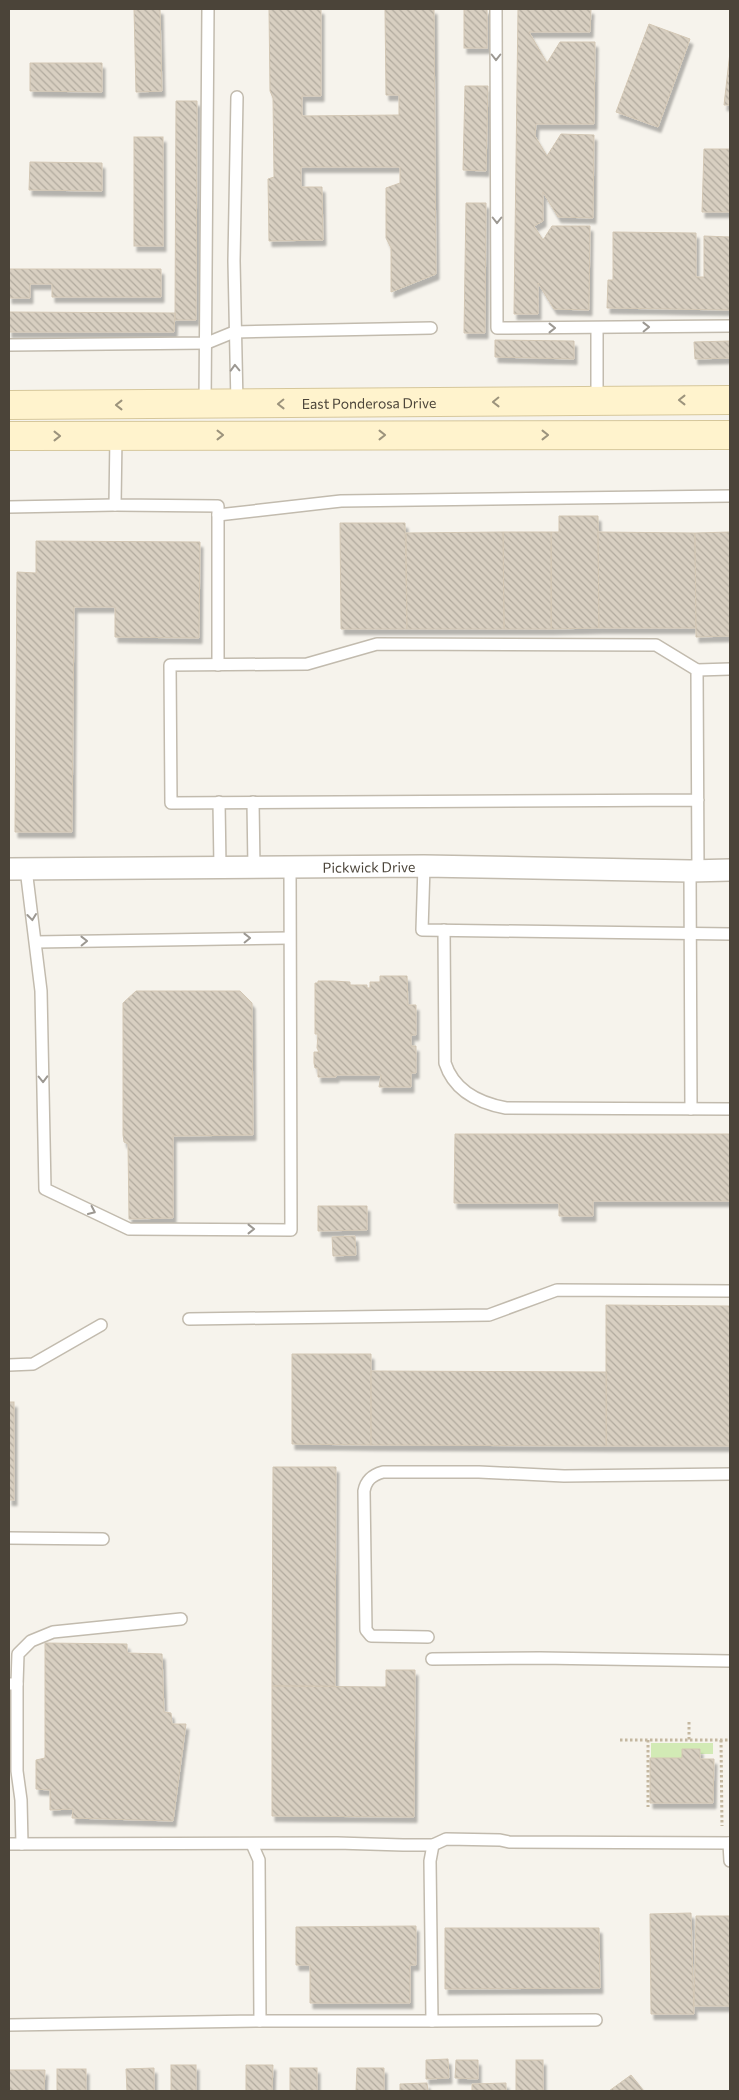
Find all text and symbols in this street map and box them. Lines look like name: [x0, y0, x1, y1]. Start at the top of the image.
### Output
one-way arrow: [491, 54, 501, 62]
one-way arrow: [492, 216, 502, 224]
one-way arrow: [642, 322, 650, 332]
one-way arrow: [548, 323, 556, 333]
one-way arrow: [230, 364, 241, 372]
street label: East Ponderosa Drive: [302, 394, 436, 411]
one-way arrow: [677, 395, 685, 405]
one-way arrow: [492, 396, 500, 407]
one-way arrow: [277, 399, 284, 409]
one-way arrow: [114, 400, 122, 410]
one-way arrow: [216, 430, 224, 440]
one-way arrow: [379, 430, 387, 440]
one-way arrow: [542, 430, 549, 440]
one-way arrow: [54, 431, 62, 441]
street label: Pickwick Drive: [323, 858, 415, 875]
one-way arrow: [27, 913, 37, 921]
one-way arrow: [244, 933, 251, 943]
one-way arrow: [81, 936, 89, 946]
one-way arrow: [37, 1075, 48, 1083]
one-way arrow: [87, 1205, 96, 1216]
one-way arrow: [247, 1224, 255, 1235]

